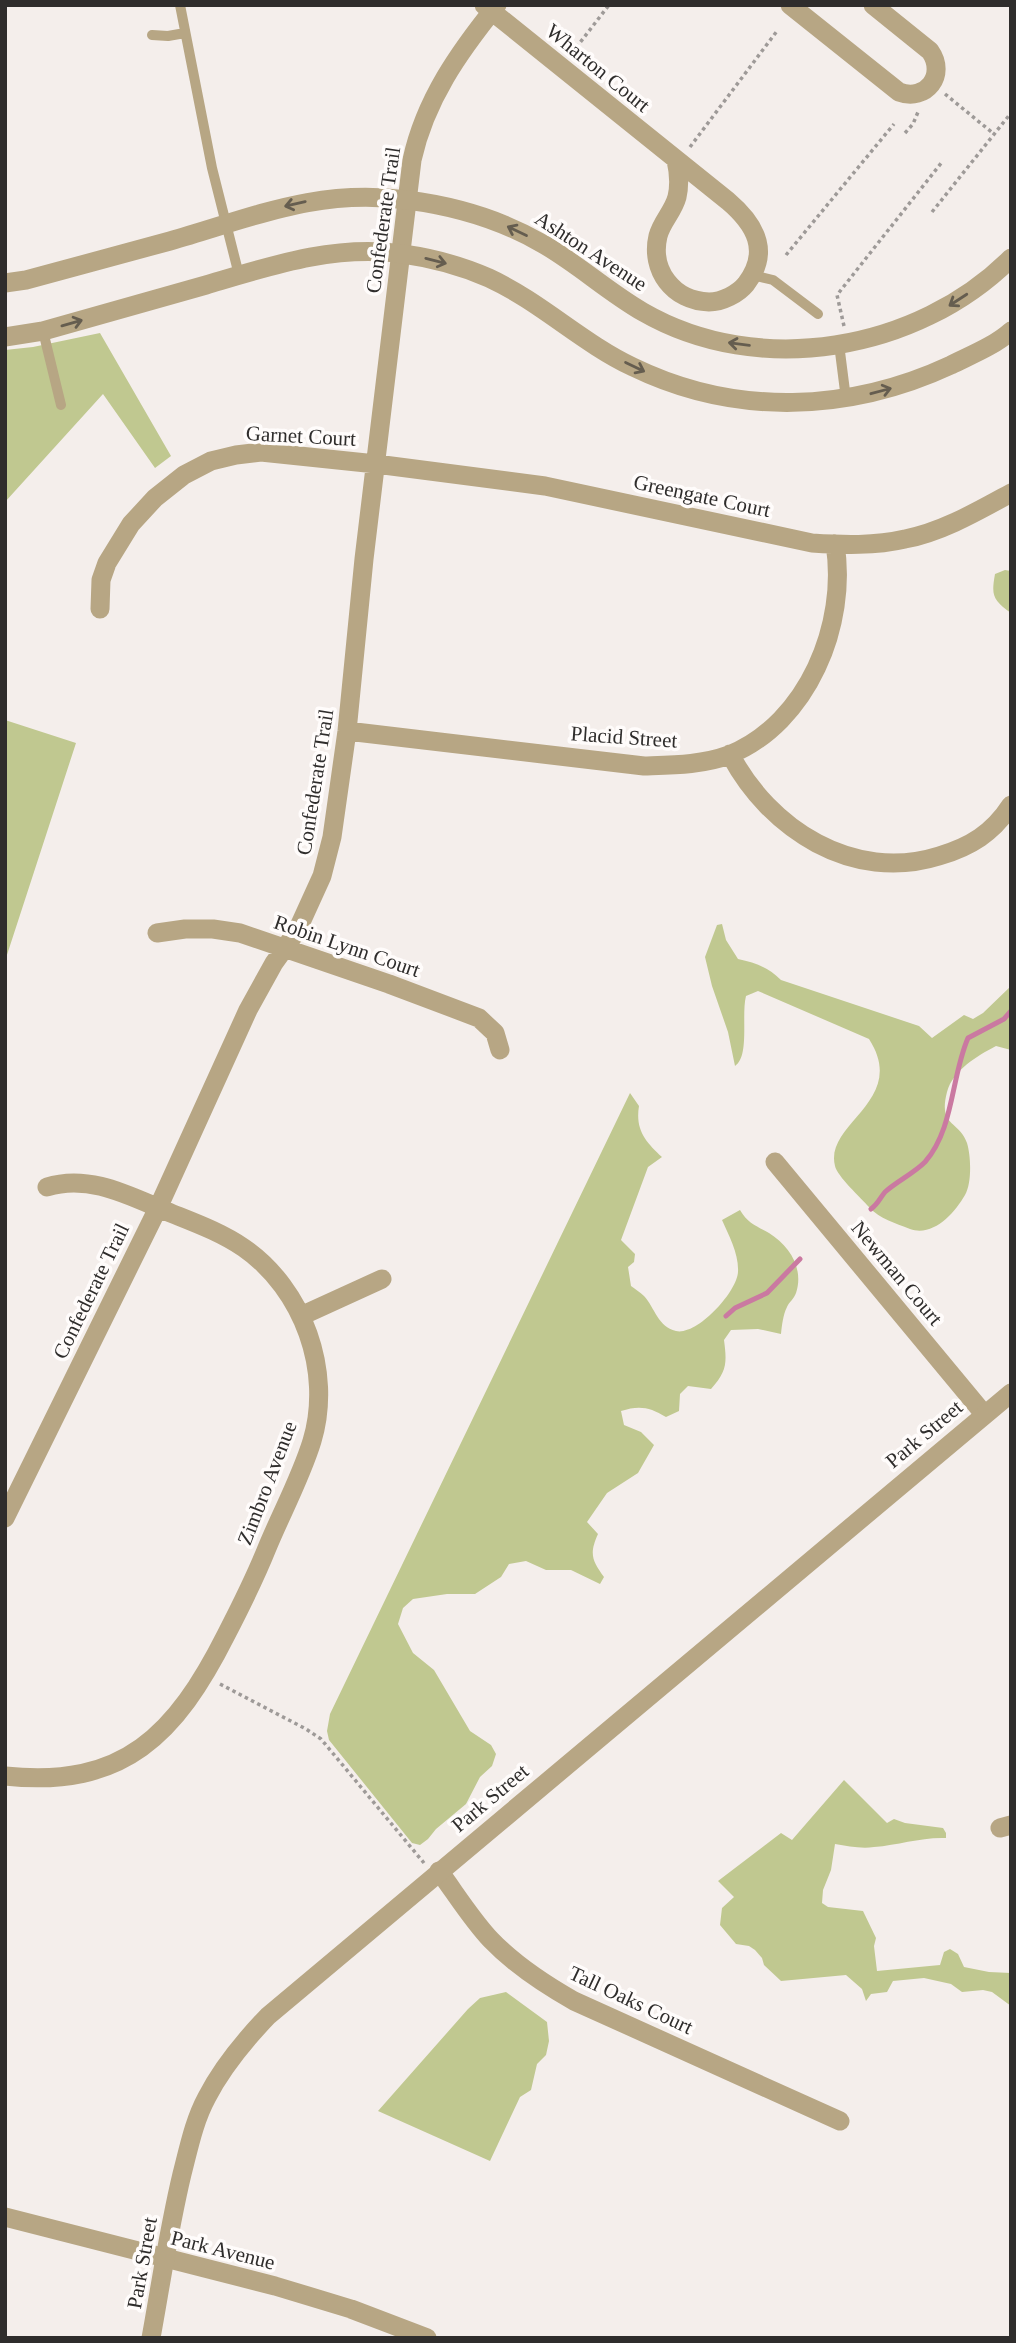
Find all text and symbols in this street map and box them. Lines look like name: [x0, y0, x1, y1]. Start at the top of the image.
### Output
street label: Wharton Court: [541, 19, 655, 117]
street label: Confederate Trail: [361, 145, 405, 295]
one-way arrow: [285, 198, 307, 211]
street label: Ashton Avenue: [531, 206, 651, 296]
one-way arrow: [507, 224, 528, 237]
one-way arrow: [424, 255, 447, 268]
one-way arrow: [948, 294, 968, 308]
one-way arrow: [61, 315, 83, 328]
one-way arrow: [728, 338, 751, 351]
one-way arrow: [624, 361, 645, 375]
one-way arrow: [869, 384, 892, 397]
street label: Garnet Court: [245, 421, 357, 451]
street label: Greengate Court: [631, 470, 773, 522]
street label: Confederate Trail: [292, 707, 338, 857]
street label: Placid Street: [570, 721, 678, 753]
street label: Robin Lynn Court: [271, 910, 423, 982]
street label: Newman Court: [846, 1216, 948, 1330]
street label: Confederate Trail: [48, 1219, 134, 1363]
street label: Park Street: [881, 1395, 967, 1473]
street label: Zimbro Avenue: [232, 1418, 302, 1548]
street label: Park Street: [447, 1759, 533, 1837]
street label: Tall Oaks Court: [565, 1961, 697, 2039]
street label: Park Street: [122, 2215, 162, 2311]
street label: Park Avenue: [169, 2225, 277, 2275]

